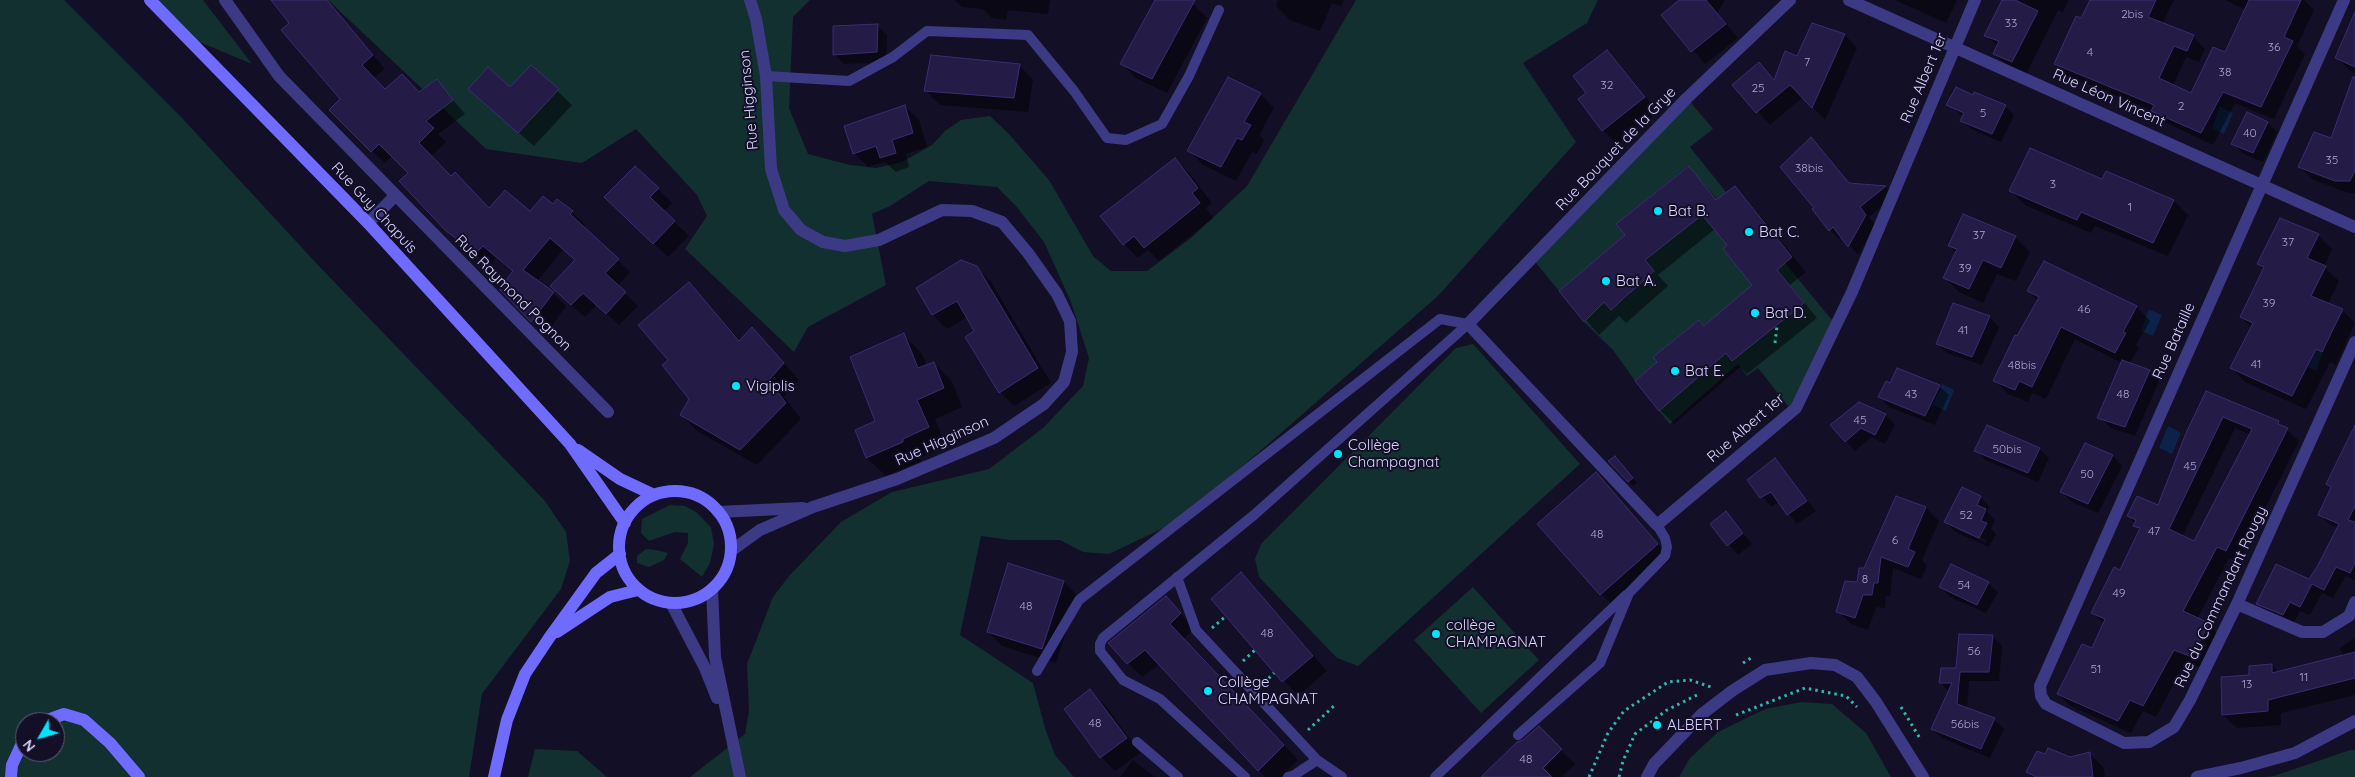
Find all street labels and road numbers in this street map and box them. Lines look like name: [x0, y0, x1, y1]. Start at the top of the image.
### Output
street label: Rue Albert 1er: [1897, 30, 1951, 126]
street label: Rue Higginson: [736, 49, 762, 151]
street label: Rue Léon Vincent: [2050, 65, 2168, 131]
street label: Rue Bouquet de la Grye: [1552, 83, 1680, 215]
street label: Rue Guy Chapuis: [327, 159, 421, 257]
street label: Rue Raymond Pognon: [451, 231, 575, 355]
street label: Rue Bataille: [2149, 300, 2199, 382]
street label: Rue Albert 1er: [1704, 390, 1788, 466]
street label: Rue Higginson: [892, 412, 992, 470]
street label: Rue du Commandant Rougy: [2171, 503, 2271, 691]

